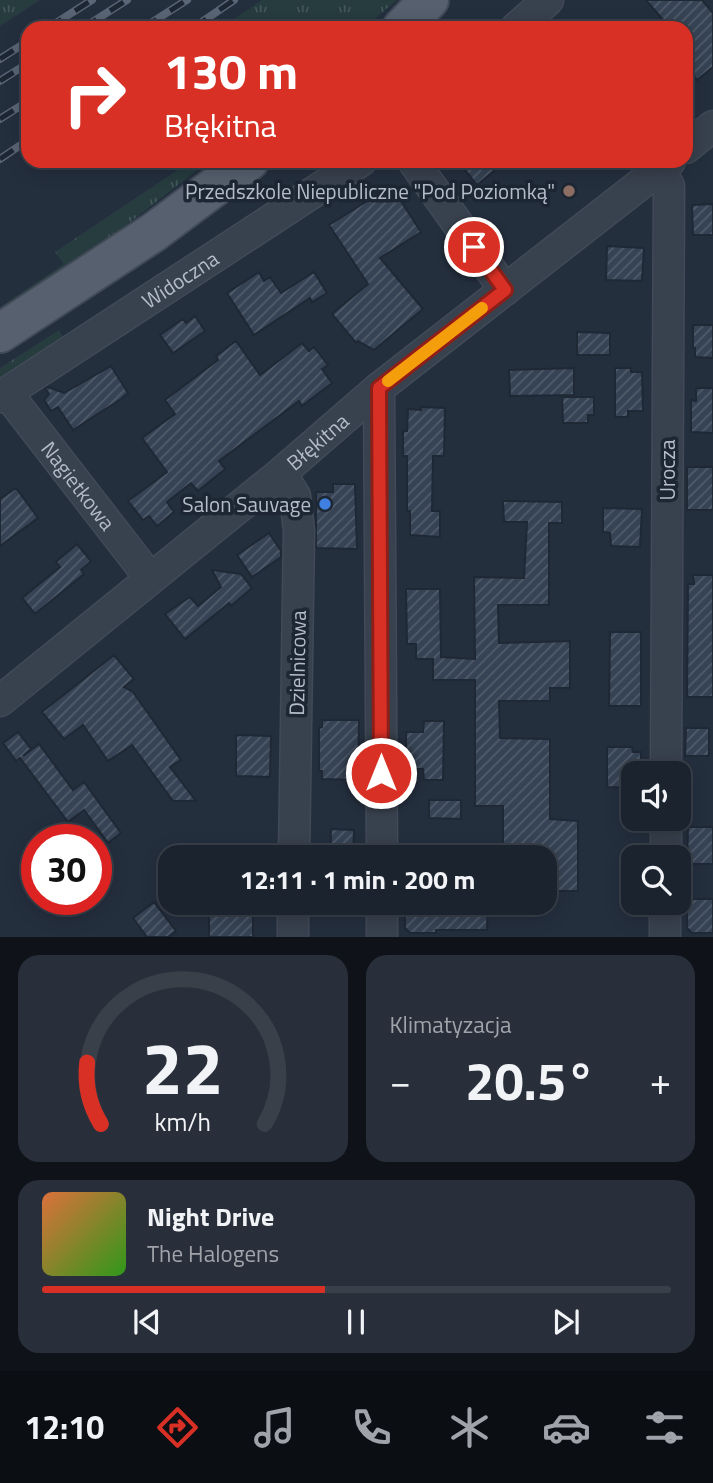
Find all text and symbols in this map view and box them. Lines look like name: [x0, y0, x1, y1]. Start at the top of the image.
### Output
text: 130 m: [164, 33, 298, 108]
icon: right: [49, 49, 140, 140]
text: Błękitna: [164, 101, 277, 149]
place label: Przedszkole Niepubliczne "Pod Poziomką": [185, 175, 555, 207]
marker: Przedszkole Niepubliczne "Pod Poziomką": [561, 183, 577, 199]
pin: [444, 217, 504, 277]
icon: arrive: [455, 228, 493, 266]
street label: Widoczna: [135, 242, 225, 316]
street label: Błękitna: [279, 405, 356, 478]
street label: Nagietkowa: [34, 434, 124, 537]
street label: Urocza: [651, 439, 683, 500]
place label: Salon Sauvage: [182, 488, 311, 520]
marker: Salon Sauvage: [317, 496, 333, 512]
street label: Dzielnicowa: [280, 610, 314, 716]
position arrow: [344, 736, 418, 810]
map controls: [621, 761, 691, 915]
button: sound: [621, 761, 691, 831]
speed limit sign: 30: [21, 824, 112, 915]
button: search: [621, 845, 691, 915]
text: 12:11 · 1 min · 200 m: [240, 860, 475, 899]
text: Klimatyzacja: [390, 1007, 511, 1042]
text: 22: [142, 1013, 224, 1123]
text: 20.5°: [465, 1041, 595, 1120]
text: −: [390, 1052, 411, 1110]
text: +: [650, 1052, 671, 1110]
text: km/h: [154, 1103, 211, 1141]
text: Night Drive: [147, 1197, 274, 1236]
text: The Halogens: [147, 1236, 279, 1271]
icon: previous: [128, 1303, 166, 1341]
icon: pause: [337, 1303, 375, 1341]
icon: next: [547, 1303, 585, 1341]
text: 12:10: [24, 1403, 104, 1451]
icon: directions: [153, 1403, 202, 1452]
icon: music: [250, 1403, 299, 1452]
icon: phone: [347, 1403, 396, 1452]
icon: climate: [445, 1403, 494, 1452]
icon: car: [542, 1403, 591, 1452]
icon: filters: [640, 1403, 689, 1452]

